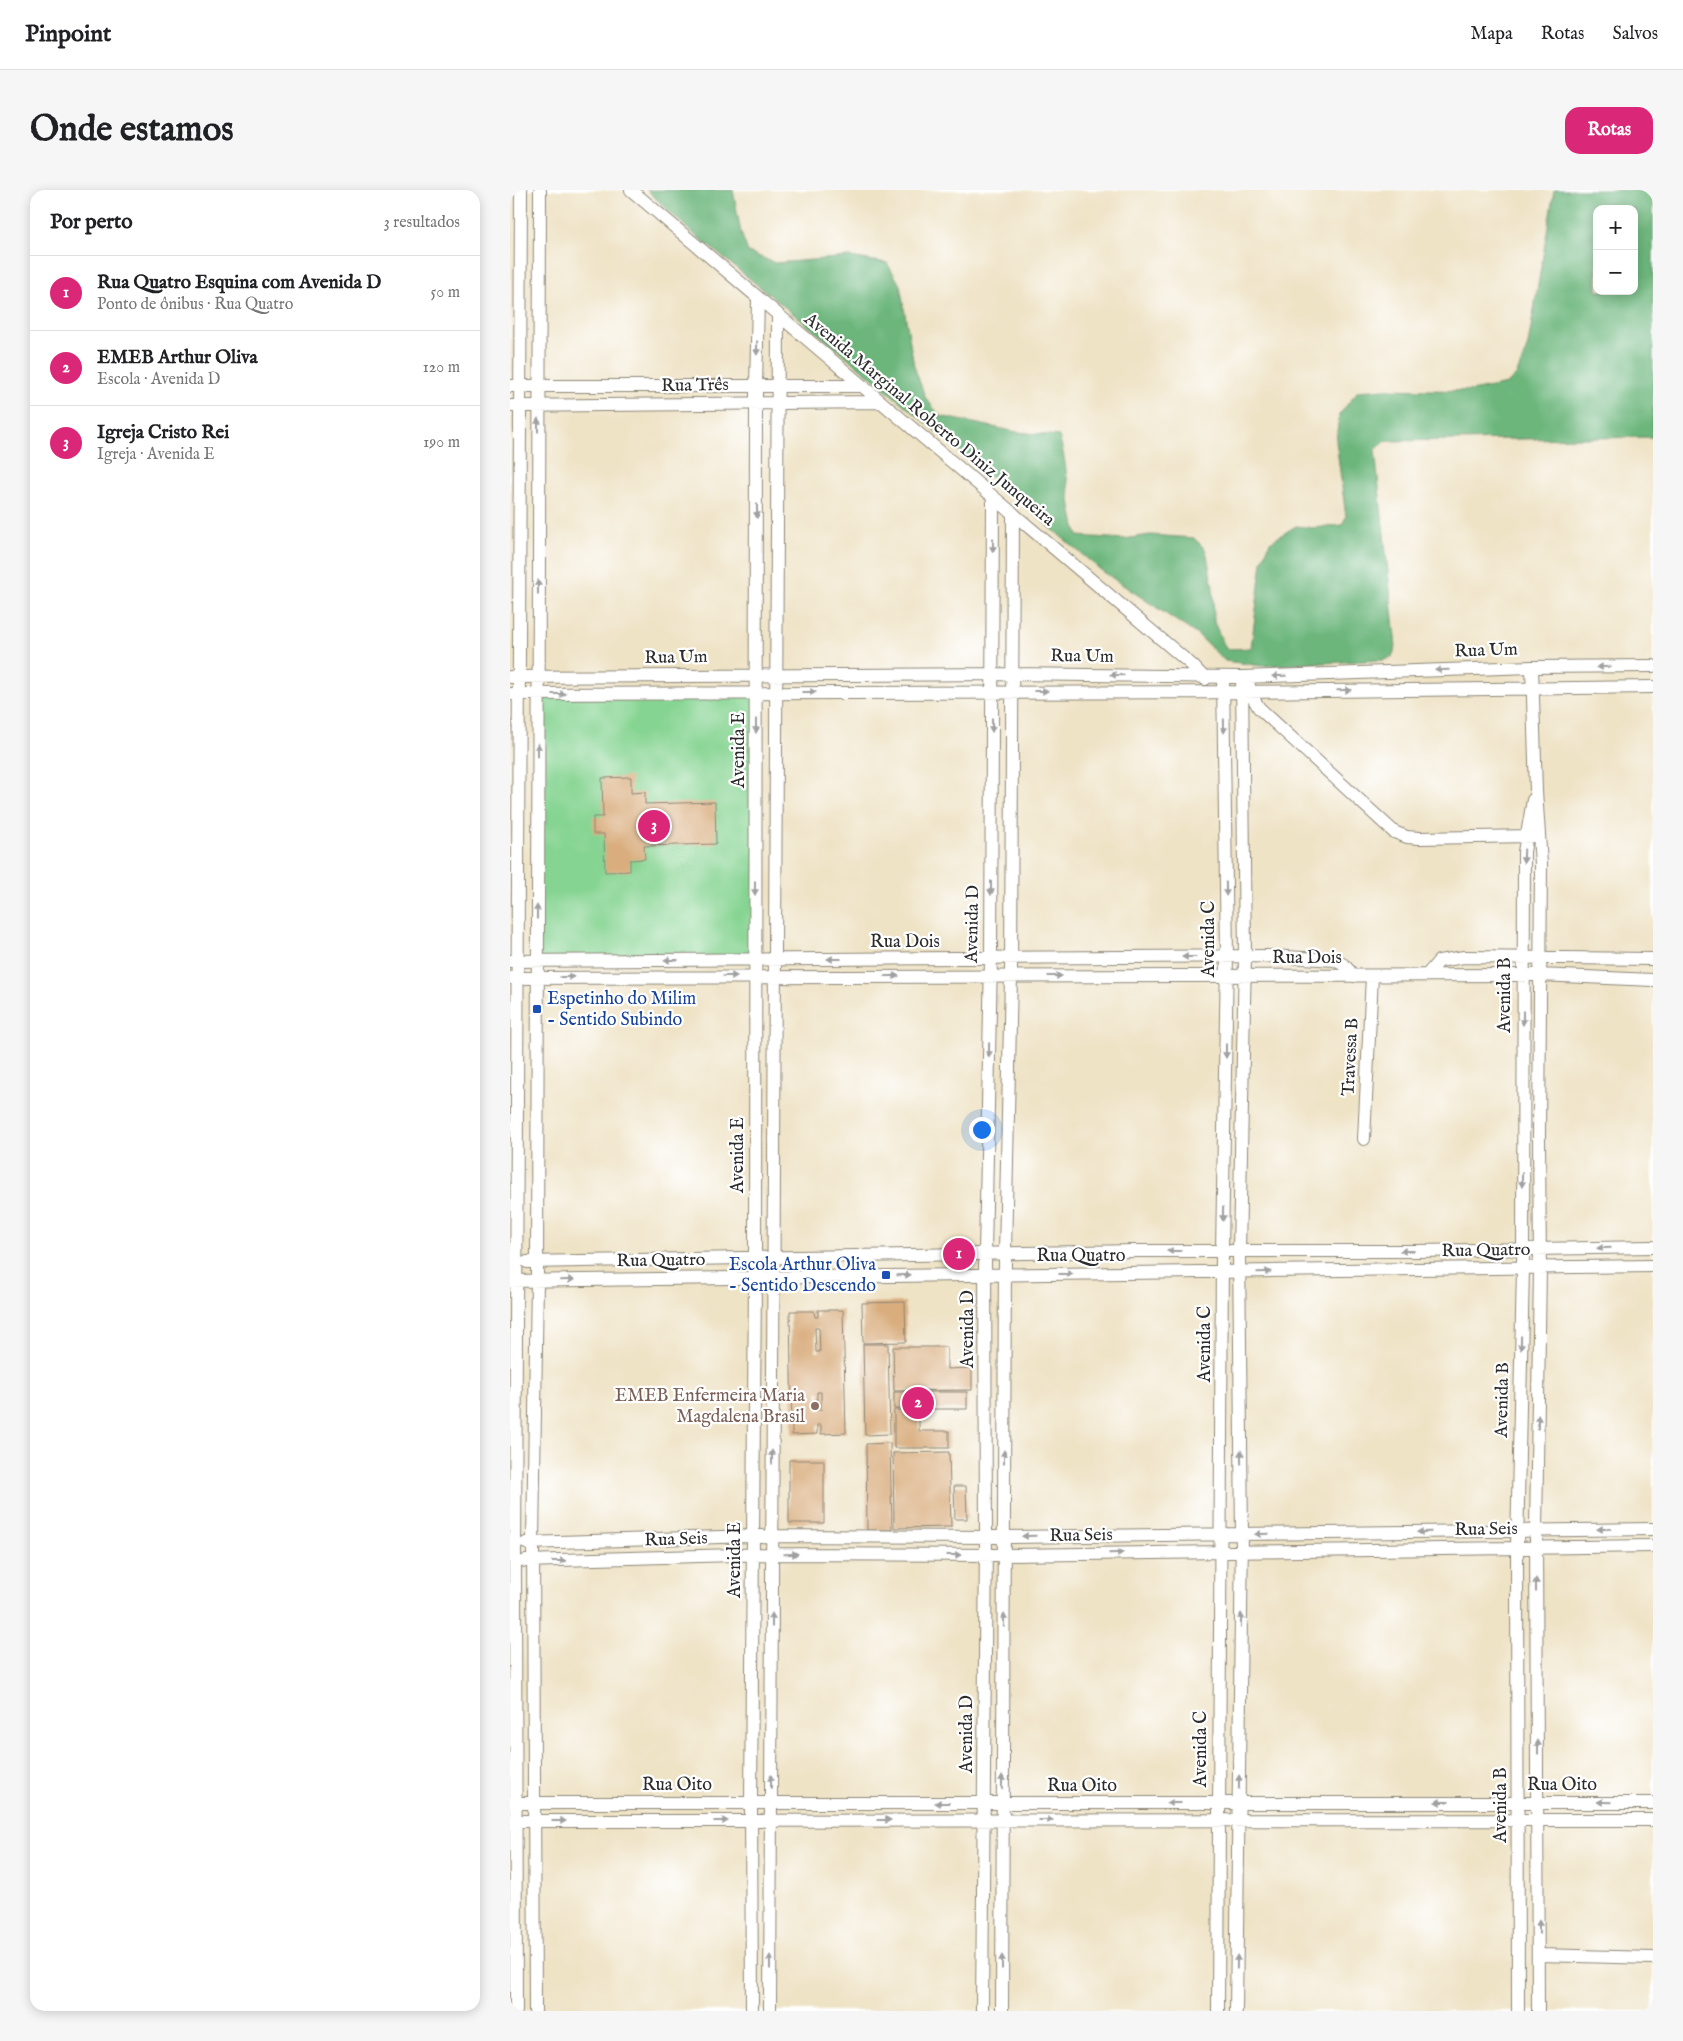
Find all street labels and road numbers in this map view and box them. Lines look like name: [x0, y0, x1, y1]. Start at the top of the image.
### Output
street label: Avenida Marginal Roberto Diniz Junqueira: [798, 307, 1059, 532]
street label: Rua Três: [661, 374, 729, 398]
street label: Rua Um: [1454, 638, 1518, 664]
street label: Rua Um: [1050, 645, 1114, 669]
street label: Rua Um: [644, 646, 708, 670]
street label: Avenida E: [728, 712, 751, 789]
street label: Avenida D: [961, 885, 985, 964]
street label: Avenida C: [1198, 901, 1221, 978]
street label: Rua Dois: [870, 931, 940, 954]
street label: Rua Dois: [1272, 947, 1342, 970]
street label: Avenida B: [1494, 957, 1517, 1034]
street label: Travessa B: [1337, 1017, 1365, 1097]
street label: Avenida E: [727, 1117, 750, 1194]
street label: Rua Quatro: [1441, 1239, 1531, 1263]
street label: Rua Quatro: [1037, 1245, 1126, 1268]
street label: Rua Quatro: [616, 1249, 706, 1273]
street label: Avenida D: [957, 1290, 980, 1369]
street label: Avenida C: [1194, 1306, 1217, 1383]
street label: Avenida B: [1491, 1362, 1515, 1439]
street label: Rua Seis: [1454, 1518, 1518, 1542]
street label: Avenida E: [724, 1522, 747, 1599]
street label: Rua Seis: [1049, 1524, 1113, 1548]
street label: Rua Seis: [644, 1527, 708, 1553]
street label: Avenida D: [956, 1695, 979, 1774]
street label: Avenida C: [1190, 1711, 1213, 1788]
street label: Avenida B: [1490, 1767, 1513, 1844]
street label: Rua Oito: [642, 1774, 712, 1797]
street label: Rua Oito: [1527, 1774, 1597, 1797]
street label: Rua Oito: [1047, 1775, 1117, 1798]

